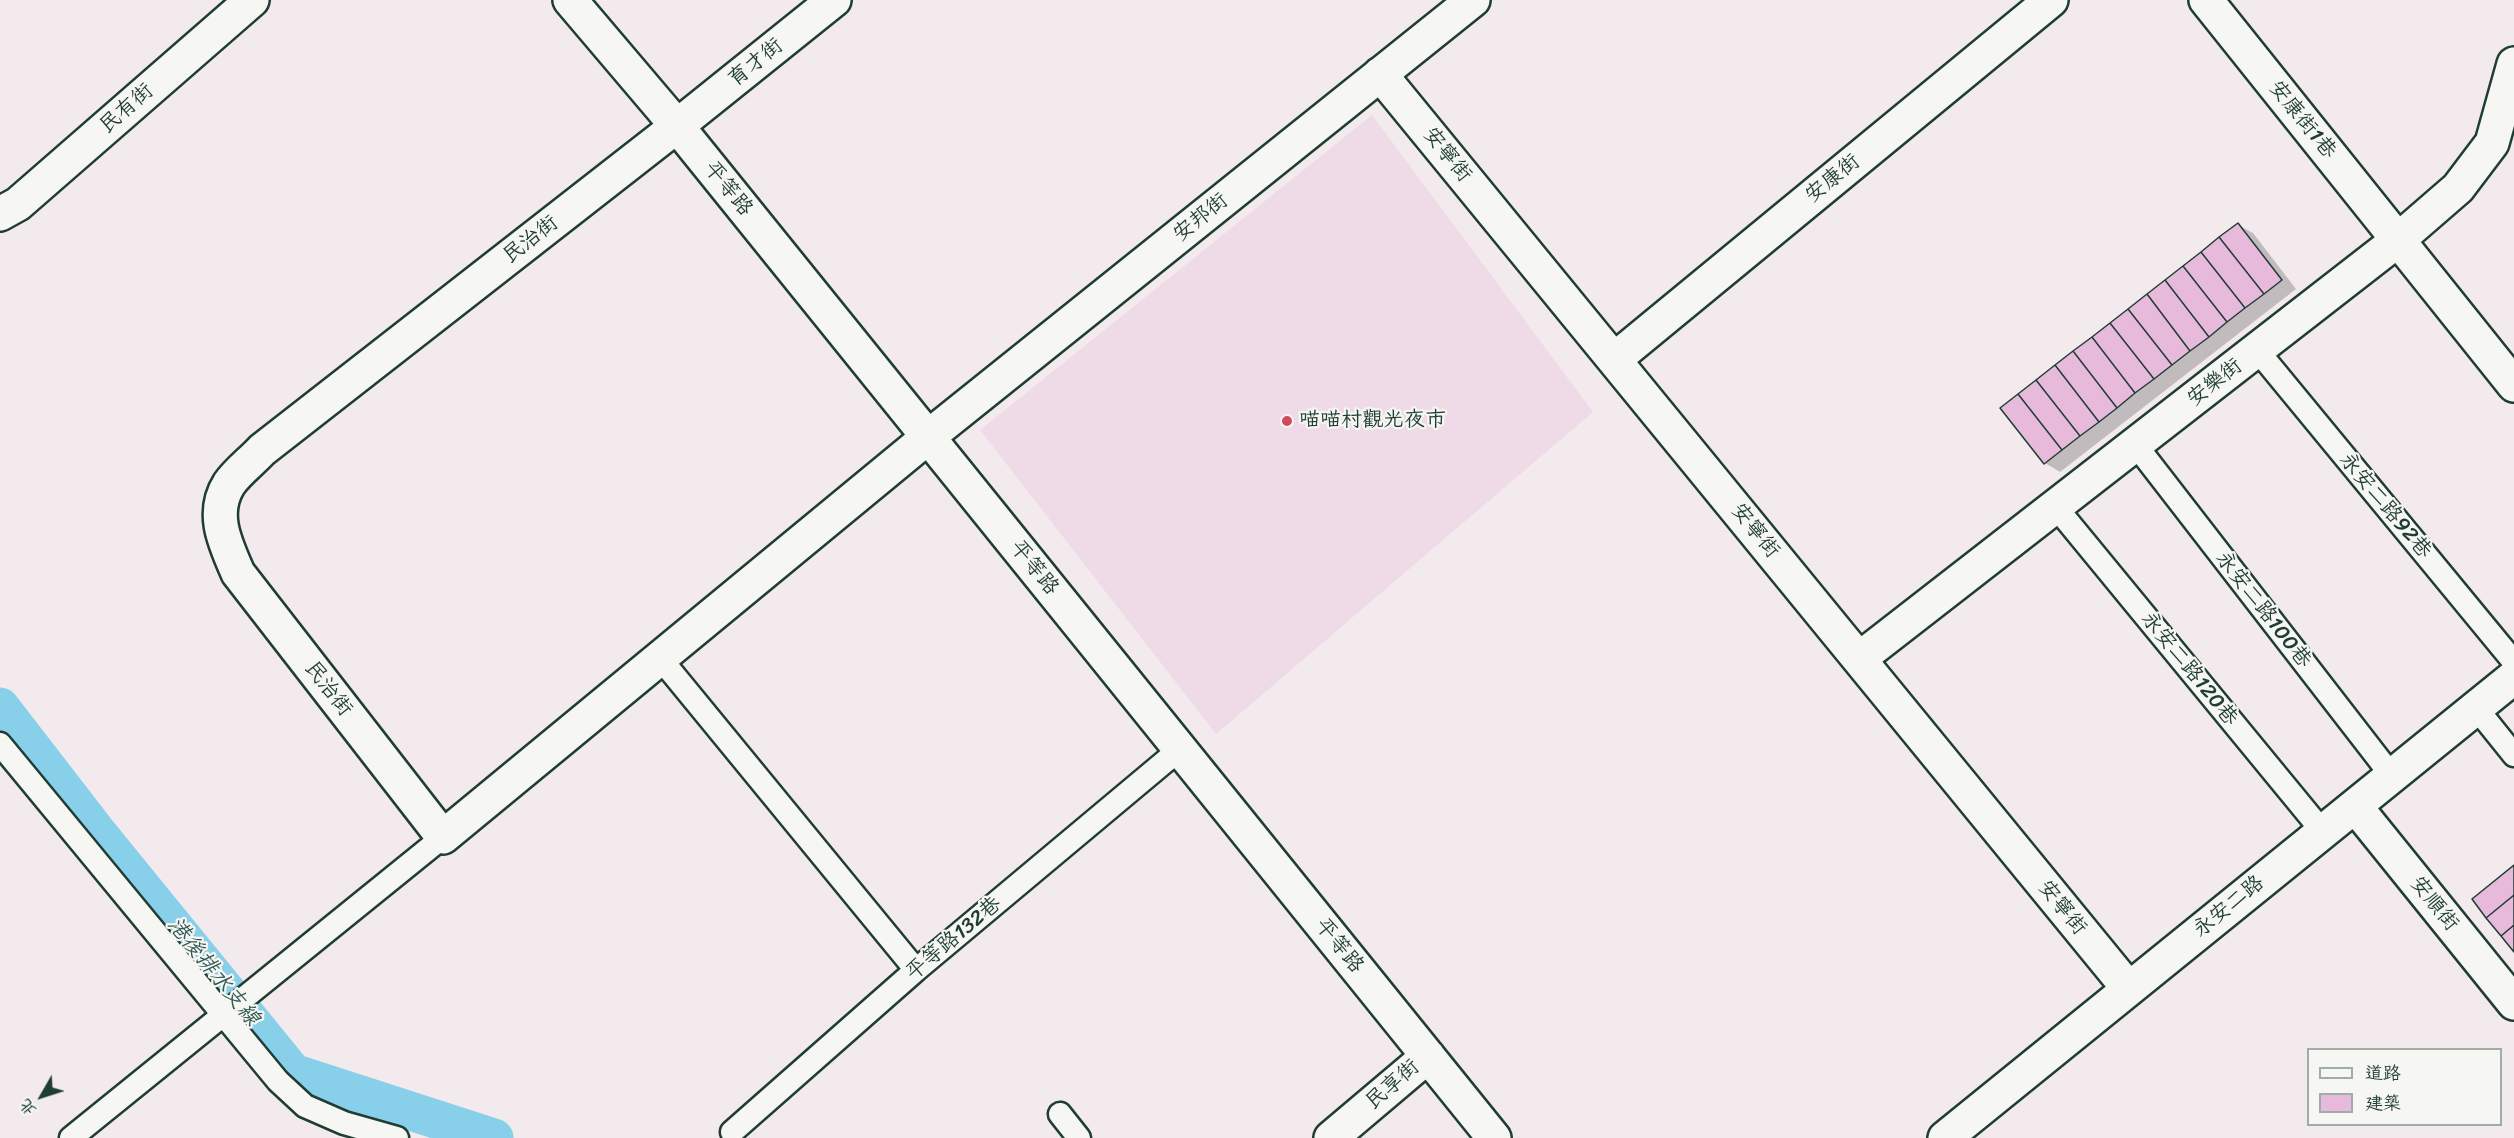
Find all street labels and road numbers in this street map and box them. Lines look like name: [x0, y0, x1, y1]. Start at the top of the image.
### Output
street label: 育才街: [724, 33, 788, 93]
street label: 安康街1巷: [2263, 76, 2341, 164]
street label: 民有街: [95, 79, 159, 139]
street label: 安寧街: [1417, 123, 1477, 187]
street label: 安康街: [1801, 149, 1865, 209]
street label: 平等路: [698, 157, 758, 221]
street label: 安邦街: [1169, 188, 1233, 248]
street label: 民治街: [498, 211, 564, 269]
street label: 安樂街: [2182, 354, 2248, 412]
street label: 永安二路92巷: [2334, 448, 2436, 564]
street label: 安寧街: [1725, 499, 1785, 563]
street label: 平等路: [1004, 536, 1064, 600]
street label: 永安二路100巷: [2210, 547, 2316, 673]
street label: 永安二路120巷: [2135, 607, 2243, 731]
street label: 民治街: [299, 656, 357, 722]
street label: 永安二路: [2188, 871, 2270, 943]
street label: 安順街: [2404, 872, 2464, 936]
street label: 安寧街: [2032, 876, 2092, 940]
street label: 平等路132巷: [901, 892, 1007, 986]
street label: 平等路: [1309, 914, 1369, 978]
street label: 民享街: [1361, 1055, 1425, 1115]

